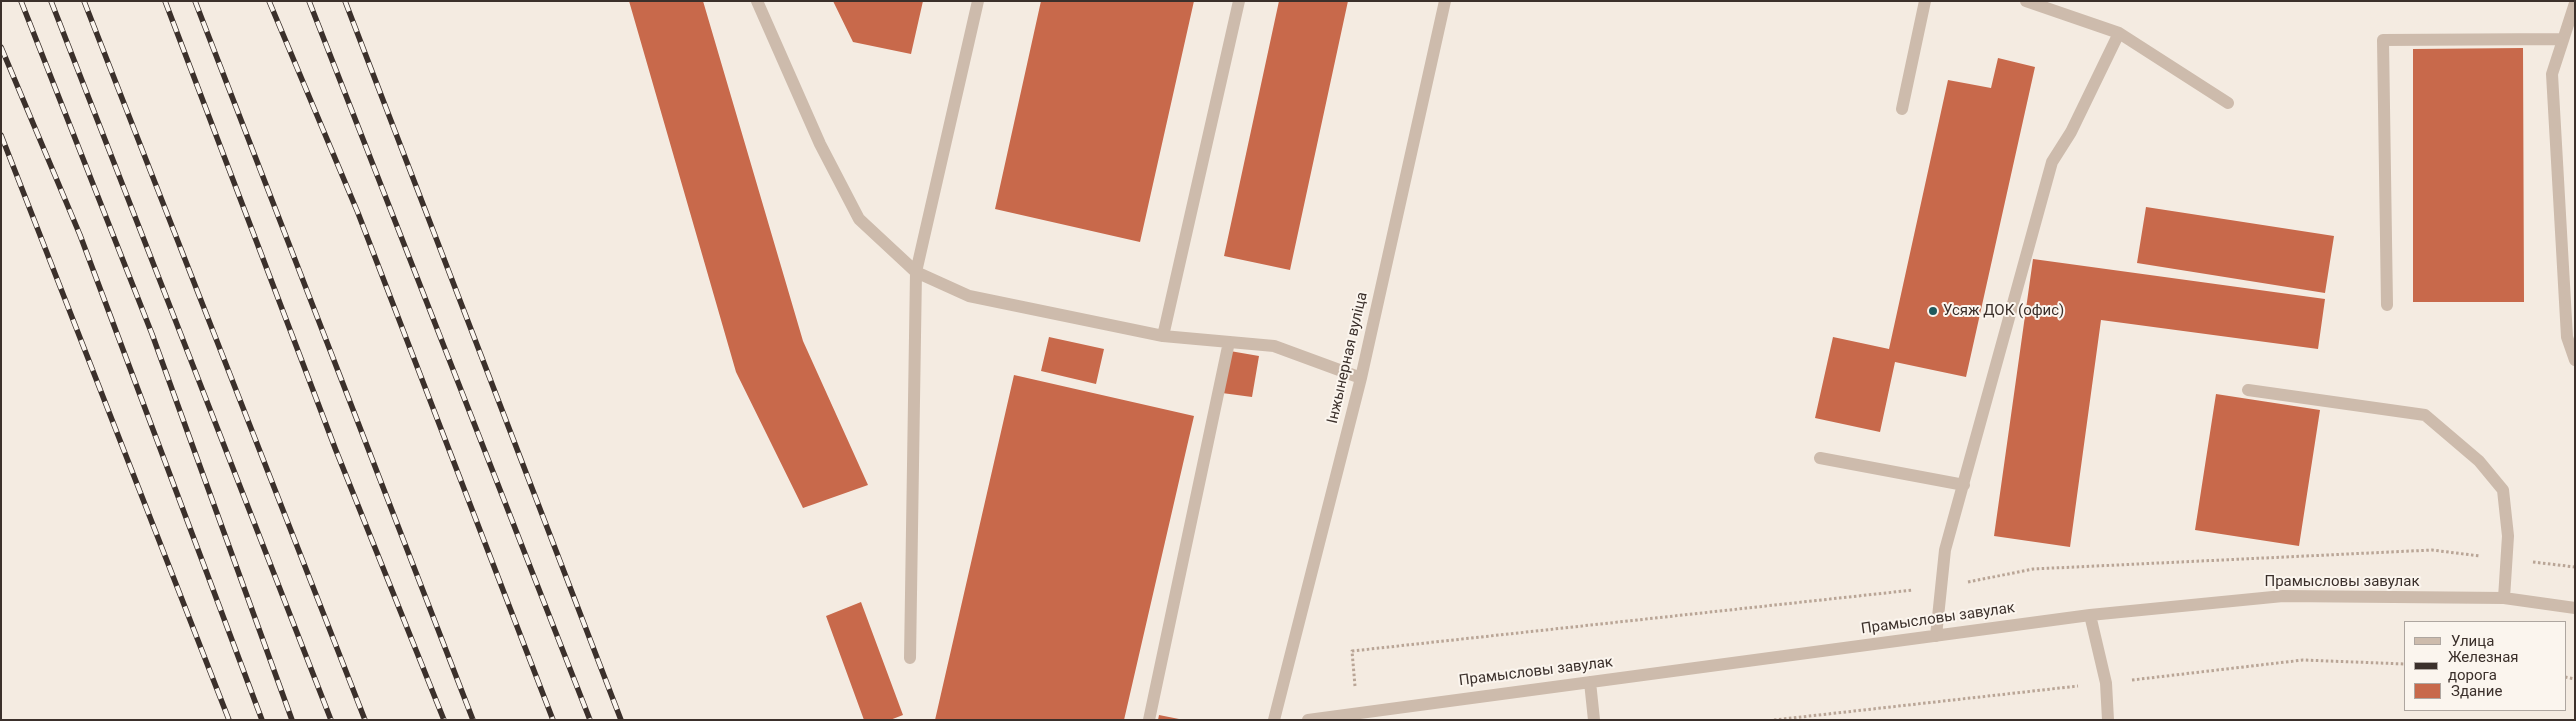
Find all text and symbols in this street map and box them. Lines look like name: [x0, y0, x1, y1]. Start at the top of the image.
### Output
street label: Інжынерная вуліца: [1324, 291, 1372, 425]
place label: Усяж ДОК (офис): [1943, 302, 2064, 320]
marker: Усяж ДОК (офис): [1927, 305, 1939, 317]
street label: Прамысловы завулак: [2264, 573, 2420, 591]
street label: Прамысловы завулак: [1860, 599, 2016, 639]
legend: [2404, 621, 2566, 711]
text: Улица: [2451, 632, 2494, 650]
text: Железная дорога: [2448, 648, 2519, 684]
street label: Прамысловы завулак: [1458, 654, 1614, 690]
text: Здание: [2451, 682, 2502, 700]

